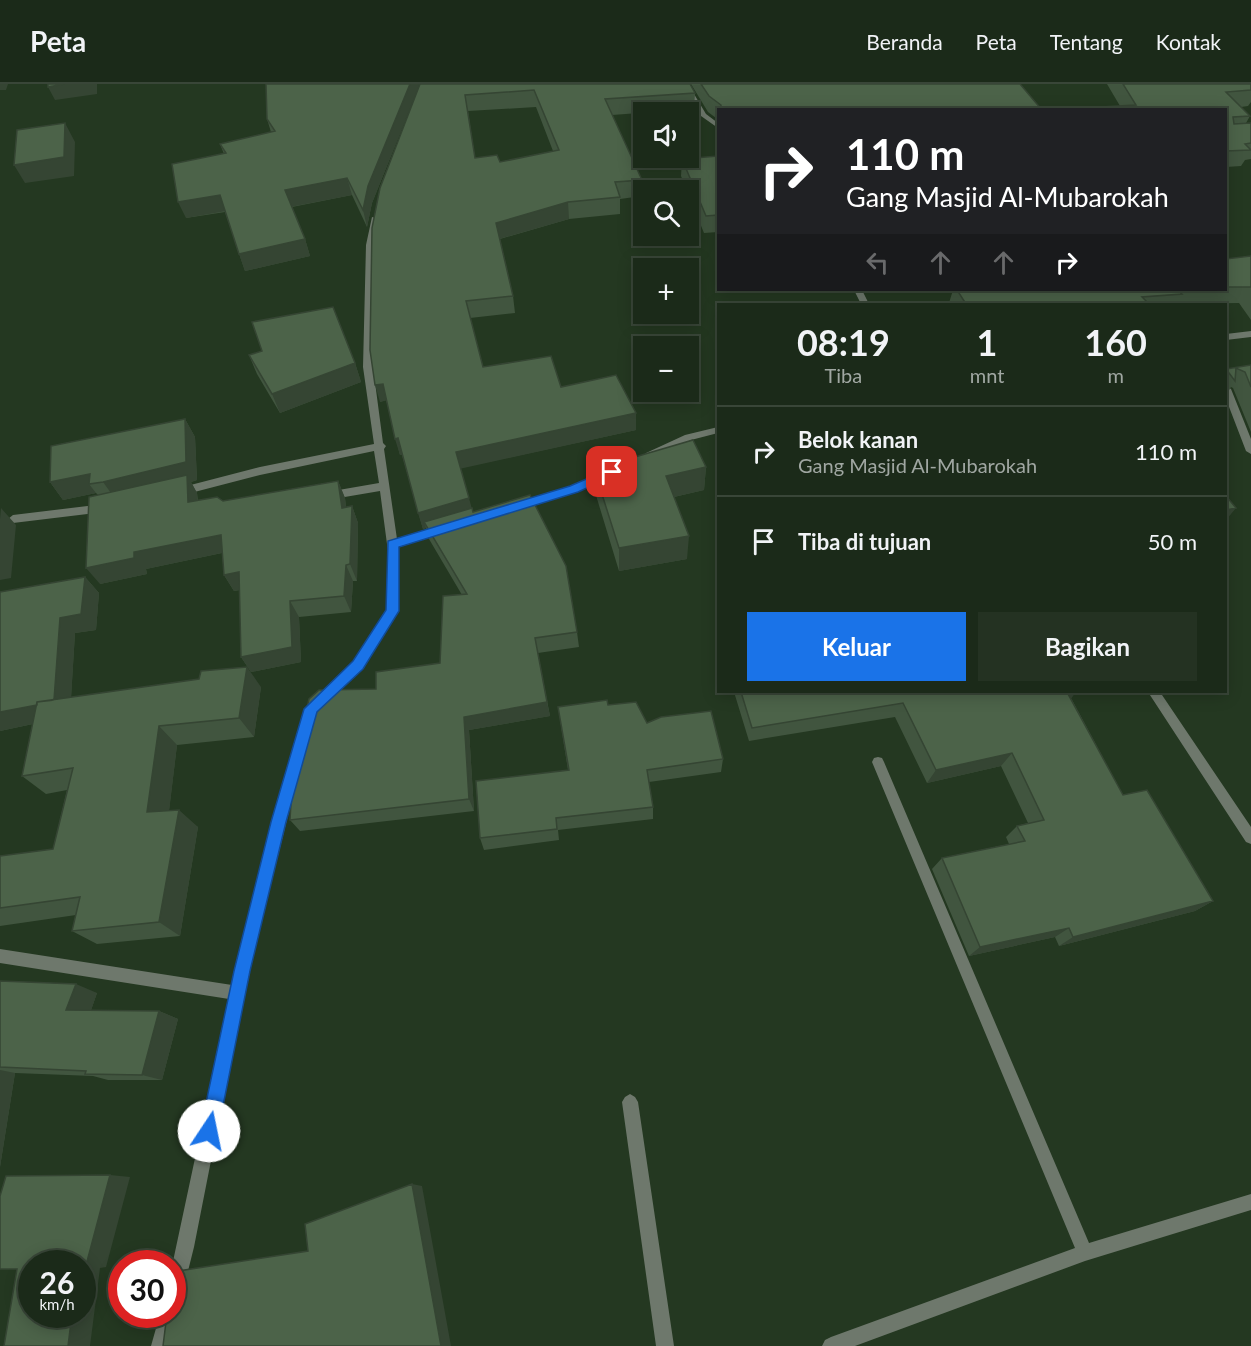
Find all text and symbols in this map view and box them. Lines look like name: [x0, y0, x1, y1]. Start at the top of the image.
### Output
text: Peta: [30, 24, 86, 58]
text: Beranda: [866, 29, 943, 54]
text: Peta: [976, 29, 1017, 54]
text: Tentang: [1050, 29, 1123, 54]
text: Kontak: [1156, 29, 1221, 54]
map controls: [633, 102, 699, 402]
button: sound: [633, 102, 699, 168]
text: 110 m: [846, 129, 964, 179]
icon: right: [747, 132, 825, 210]
button: search: [633, 180, 699, 246]
text: Gang Masjid Al-Mubarokah: [846, 180, 1169, 213]
icon: left: [861, 246, 894, 279]
icon: ahead: [924, 246, 957, 279]
icon: ahead: [987, 246, 1020, 279]
icon: right: [1050, 246, 1083, 279]
button: +: [633, 258, 699, 324]
text: 08:19: [797, 320, 890, 364]
text: 1: [977, 320, 998, 364]
text: 160: [1084, 320, 1147, 364]
button: −: [633, 336, 699, 402]
text: Tiba: [825, 363, 862, 387]
text: mnt: [970, 363, 1004, 387]
text: m: [1107, 363, 1124, 387]
text: Belok kanan: [798, 426, 918, 453]
icon: right: [747, 435, 780, 468]
text: 110 m: [1135, 438, 1197, 465]
pin: [586, 446, 637, 497]
text: Gang Masjid Al-Mubarokah: [798, 453, 1037, 477]
icon: arrive: [595, 455, 628, 488]
icon: arrive: [747, 525, 780, 558]
text: Tiba di tujuan: [798, 528, 931, 555]
text: 50 m: [1148, 528, 1197, 555]
button: Keluar: [747, 612, 966, 681]
button: Bagikan: [978, 612, 1197, 681]
position arrow: [177, 1099, 241, 1163]
speed limit sign: 30: [108, 1250, 186, 1328]
text: 26: [40, 1264, 74, 1300]
text: km/h: [39, 1295, 75, 1313]

